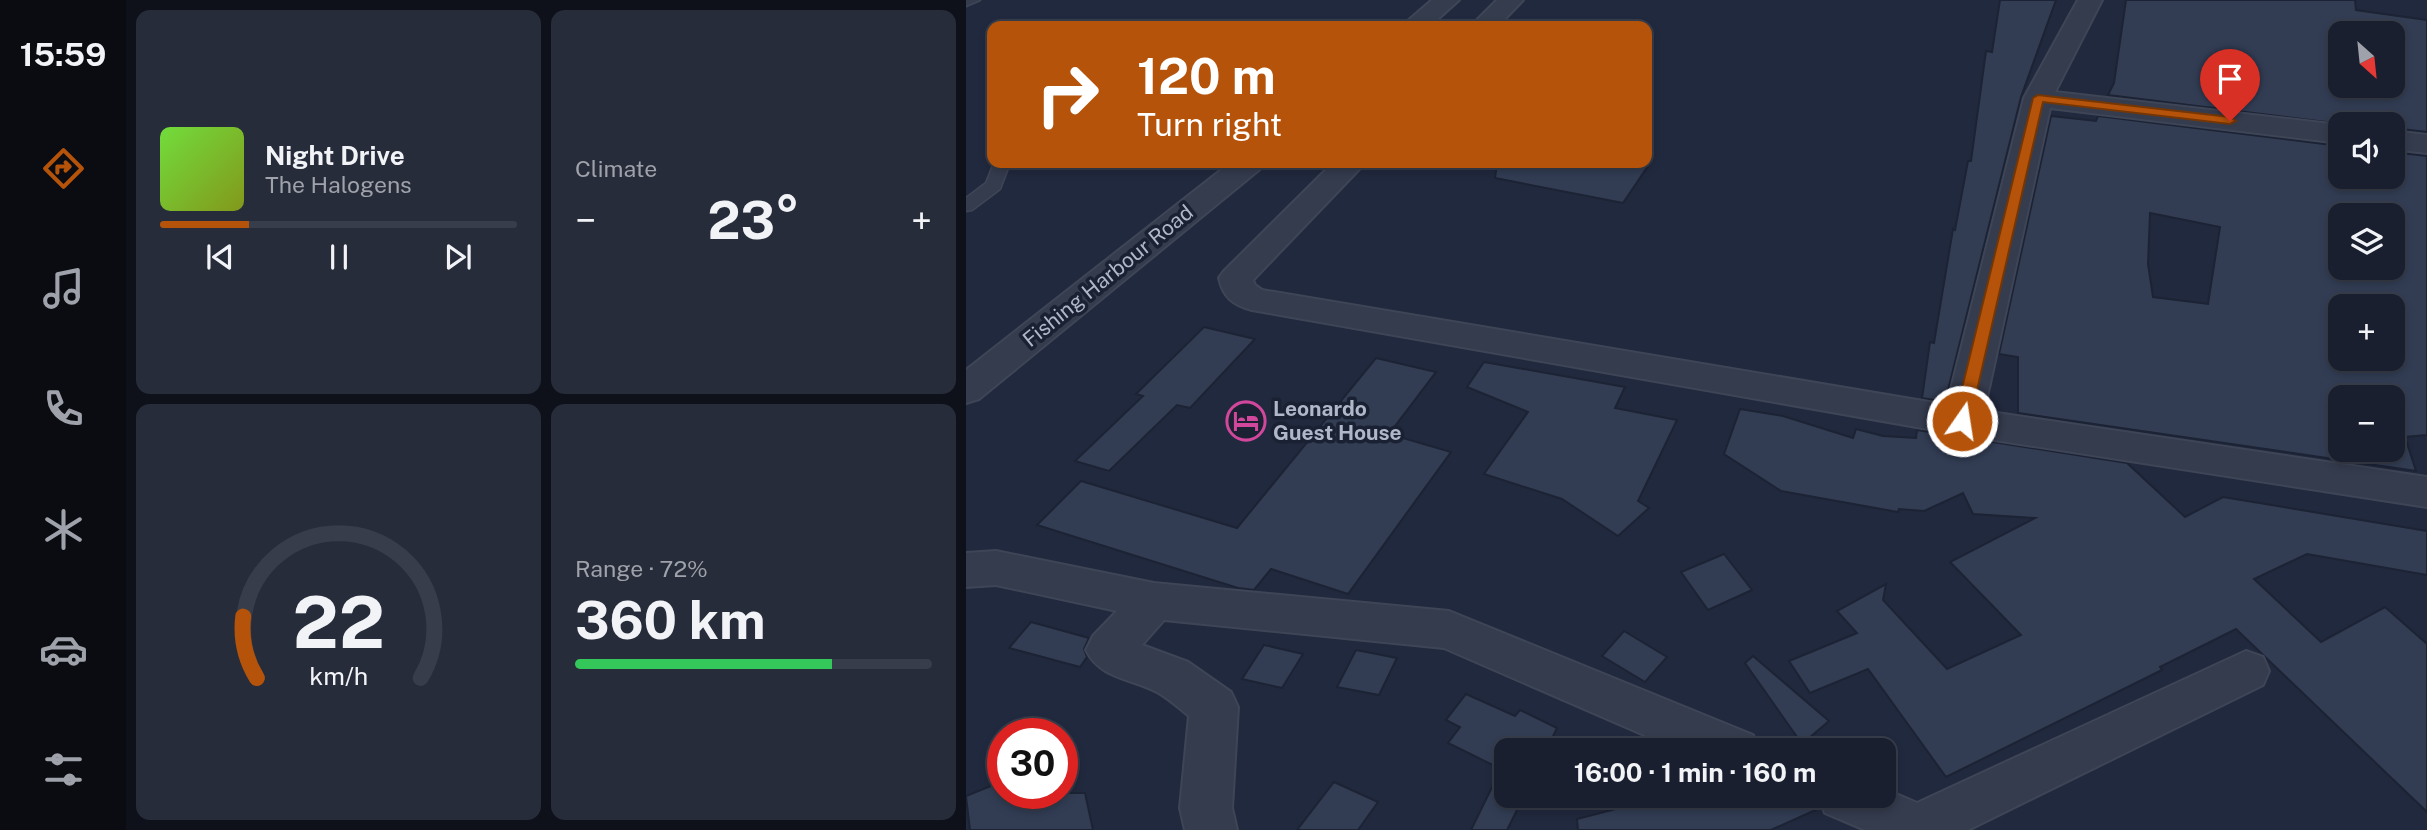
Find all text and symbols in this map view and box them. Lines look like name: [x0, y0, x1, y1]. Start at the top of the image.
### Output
north arrow: [2328, 21, 2404, 98]
map controls: [2328, 21, 2405, 462]
text: 15:59: [20, 36, 106, 73]
text: 120 m: [1137, 47, 1276, 105]
icon: right: [1022, 49, 1113, 140]
pin: [2200, 49, 2260, 121]
icon: arrive: [2211, 60, 2249, 98]
text: Turn right: [1137, 106, 1282, 143]
button: sound: [2328, 112, 2405, 189]
text: Night Drive: [265, 140, 405, 171]
icon: directions: [39, 144, 88, 193]
text: Climate: [575, 155, 657, 182]
text: The Halogens: [265, 171, 412, 198]
text: 23°: [707, 190, 800, 251]
text: −: [575, 198, 596, 243]
text: +: [911, 198, 932, 243]
street label: Fishing Harbour Road: [1018, 199, 1198, 352]
button: layers: [2328, 203, 2405, 280]
icon: previous: [201, 238, 239, 276]
icon: pause: [320, 238, 358, 276]
icon: next: [439, 238, 477, 276]
icon: music: [39, 264, 88, 313]
button: +: [2328, 294, 2405, 371]
icon: phone: [39, 384, 88, 433]
position arrow: [1925, 384, 1999, 458]
button: −: [2328, 385, 2405, 462]
place label: Leonardo Guest House: [1273, 396, 1402, 445]
hotel icon: Leonardo Guest House: [1225, 400, 1267, 442]
icon: climate: [39, 505, 88, 554]
text: Range · 72%: [575, 555, 708, 582]
text: 22: [292, 579, 385, 664]
text: 360 km: [575, 590, 766, 651]
icon: car: [39, 625, 88, 674]
text: km/h: [309, 661, 368, 691]
speed limit sign: 30: [987, 718, 1078, 809]
icon: filters: [39, 745, 88, 794]
text: 16:00 · 1 min · 160 m: [1574, 757, 1816, 788]

